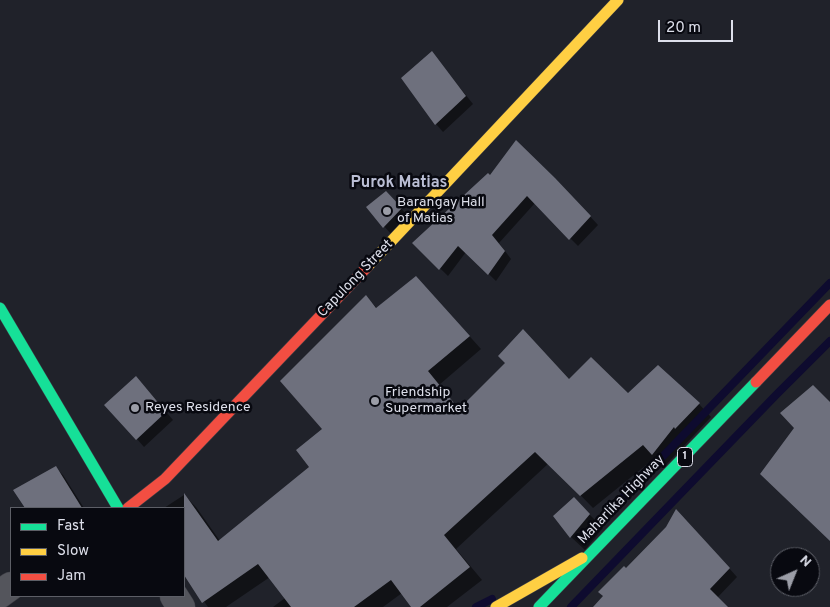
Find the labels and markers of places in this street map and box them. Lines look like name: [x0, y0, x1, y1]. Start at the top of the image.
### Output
place label: Barangay Hall of Matias: [397, 195, 485, 228]
marker: Barangay Hall of Matias: [381, 205, 393, 217]
place label: Friendship Supermarket: [385, 385, 467, 418]
marker: Friendship Supermarket: [369, 395, 381, 407]
place label: Reyes Residence: [145, 400, 251, 416]
marker: Reyes Residence: [129, 402, 141, 414]

